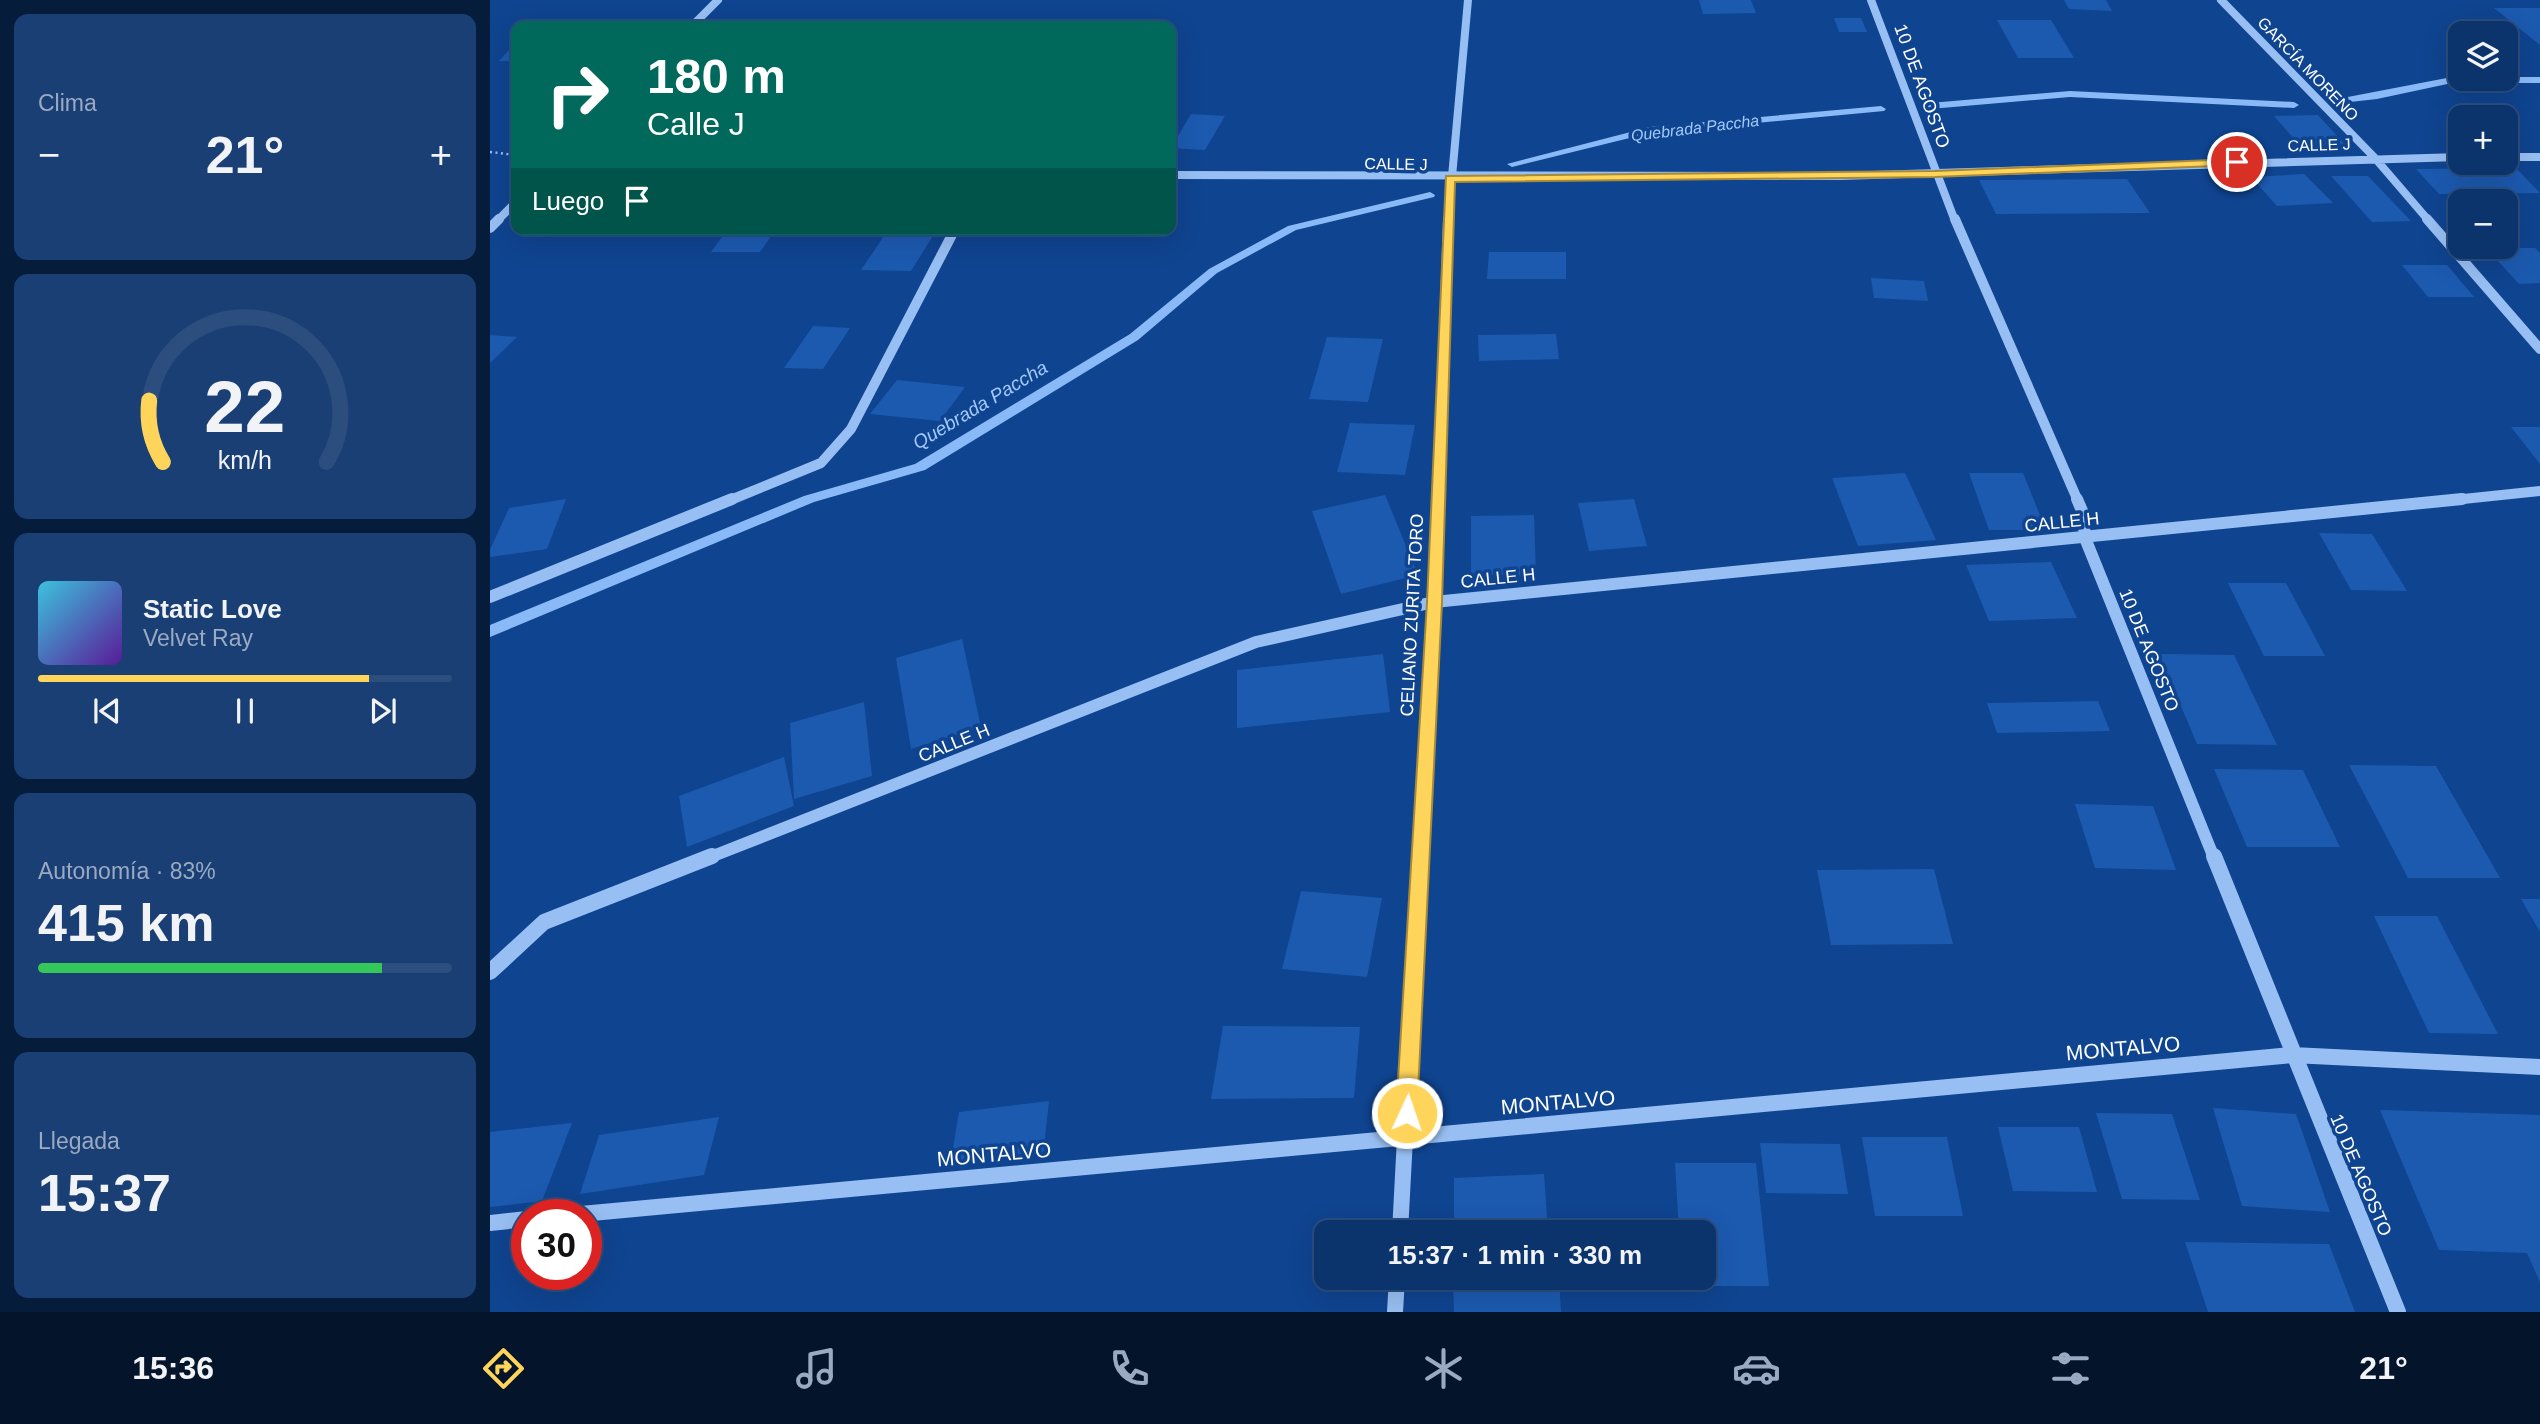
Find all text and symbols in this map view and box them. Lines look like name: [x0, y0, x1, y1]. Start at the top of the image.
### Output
street label: GARCÍA MORENO: [2254, 13, 2362, 124]
street label: 10 DE AGOSTO: [1890, 21, 1954, 151]
map controls: [2448, 21, 2518, 259]
button: layers: [2448, 21, 2518, 91]
icon: right: [532, 49, 623, 140]
text: 180 m: [647, 49, 786, 103]
text: Clima: [38, 90, 97, 116]
button: +: [2448, 105, 2518, 175]
text: Calle J: [647, 106, 745, 142]
water label: Quebrada Paccha: [1630, 112, 1760, 144]
text: 21°: [206, 126, 284, 184]
pin: [2207, 132, 2267, 192]
text: −: [38, 134, 60, 176]
text: +: [430, 134, 452, 176]
street label: CALLE J: [2287, 135, 2351, 155]
icon: arrive: [2218, 143, 2256, 181]
street label: CALLE J: [1364, 155, 1428, 173]
icon: arrive: [618, 182, 656, 220]
text: Luego: [532, 186, 604, 216]
button: −: [2448, 189, 2518, 259]
water label: Quebrada Paccha: [909, 357, 1051, 453]
text: 22: [205, 367, 285, 448]
text: km/h: [218, 446, 272, 474]
street label: CALLE H: [2024, 508, 2100, 536]
street label: CELIANO ZURITA TORO: [1397, 513, 1427, 717]
street label: CALLE H: [1460, 564, 1536, 592]
street label: 10 DE AGOSTO: [2115, 586, 2183, 714]
text: Static Love: [143, 594, 282, 624]
text: Velvet Ray: [143, 625, 253, 651]
icon: previous: [88, 692, 126, 730]
icon: pause: [226, 692, 264, 730]
icon: next: [364, 692, 402, 730]
street label: CALLE H: [915, 720, 993, 766]
text: Autonomía · 83%: [38, 858, 216, 884]
text: 415 km: [38, 894, 214, 952]
street label: MONTALVO: [2065, 1032, 2181, 1064]
position arrow: [1370, 1076, 1444, 1150]
street label: MONTALVO: [1500, 1086, 1616, 1118]
street label: 10 DE AGOSTO: [2326, 1111, 2396, 1239]
text: Llegada: [38, 1128, 120, 1154]
street label: MONTALVO: [936, 1138, 1052, 1170]
text: 15:37: [38, 1164, 171, 1222]
speed limit sign: 30: [511, 1199, 602, 1290]
text: 15:37 · 1 min · 330 m: [1388, 1240, 1642, 1270]
icon: directions: [479, 1344, 528, 1393]
icon: music: [792, 1344, 841, 1393]
icon: phone: [1105, 1344, 1154, 1393]
icon: climate: [1419, 1344, 1468, 1393]
icon: car: [1732, 1344, 1781, 1393]
icon: filters: [2046, 1344, 2095, 1393]
text: 15:36: [132, 1350, 214, 1386]
text: 21°: [2359, 1350, 2408, 1386]

